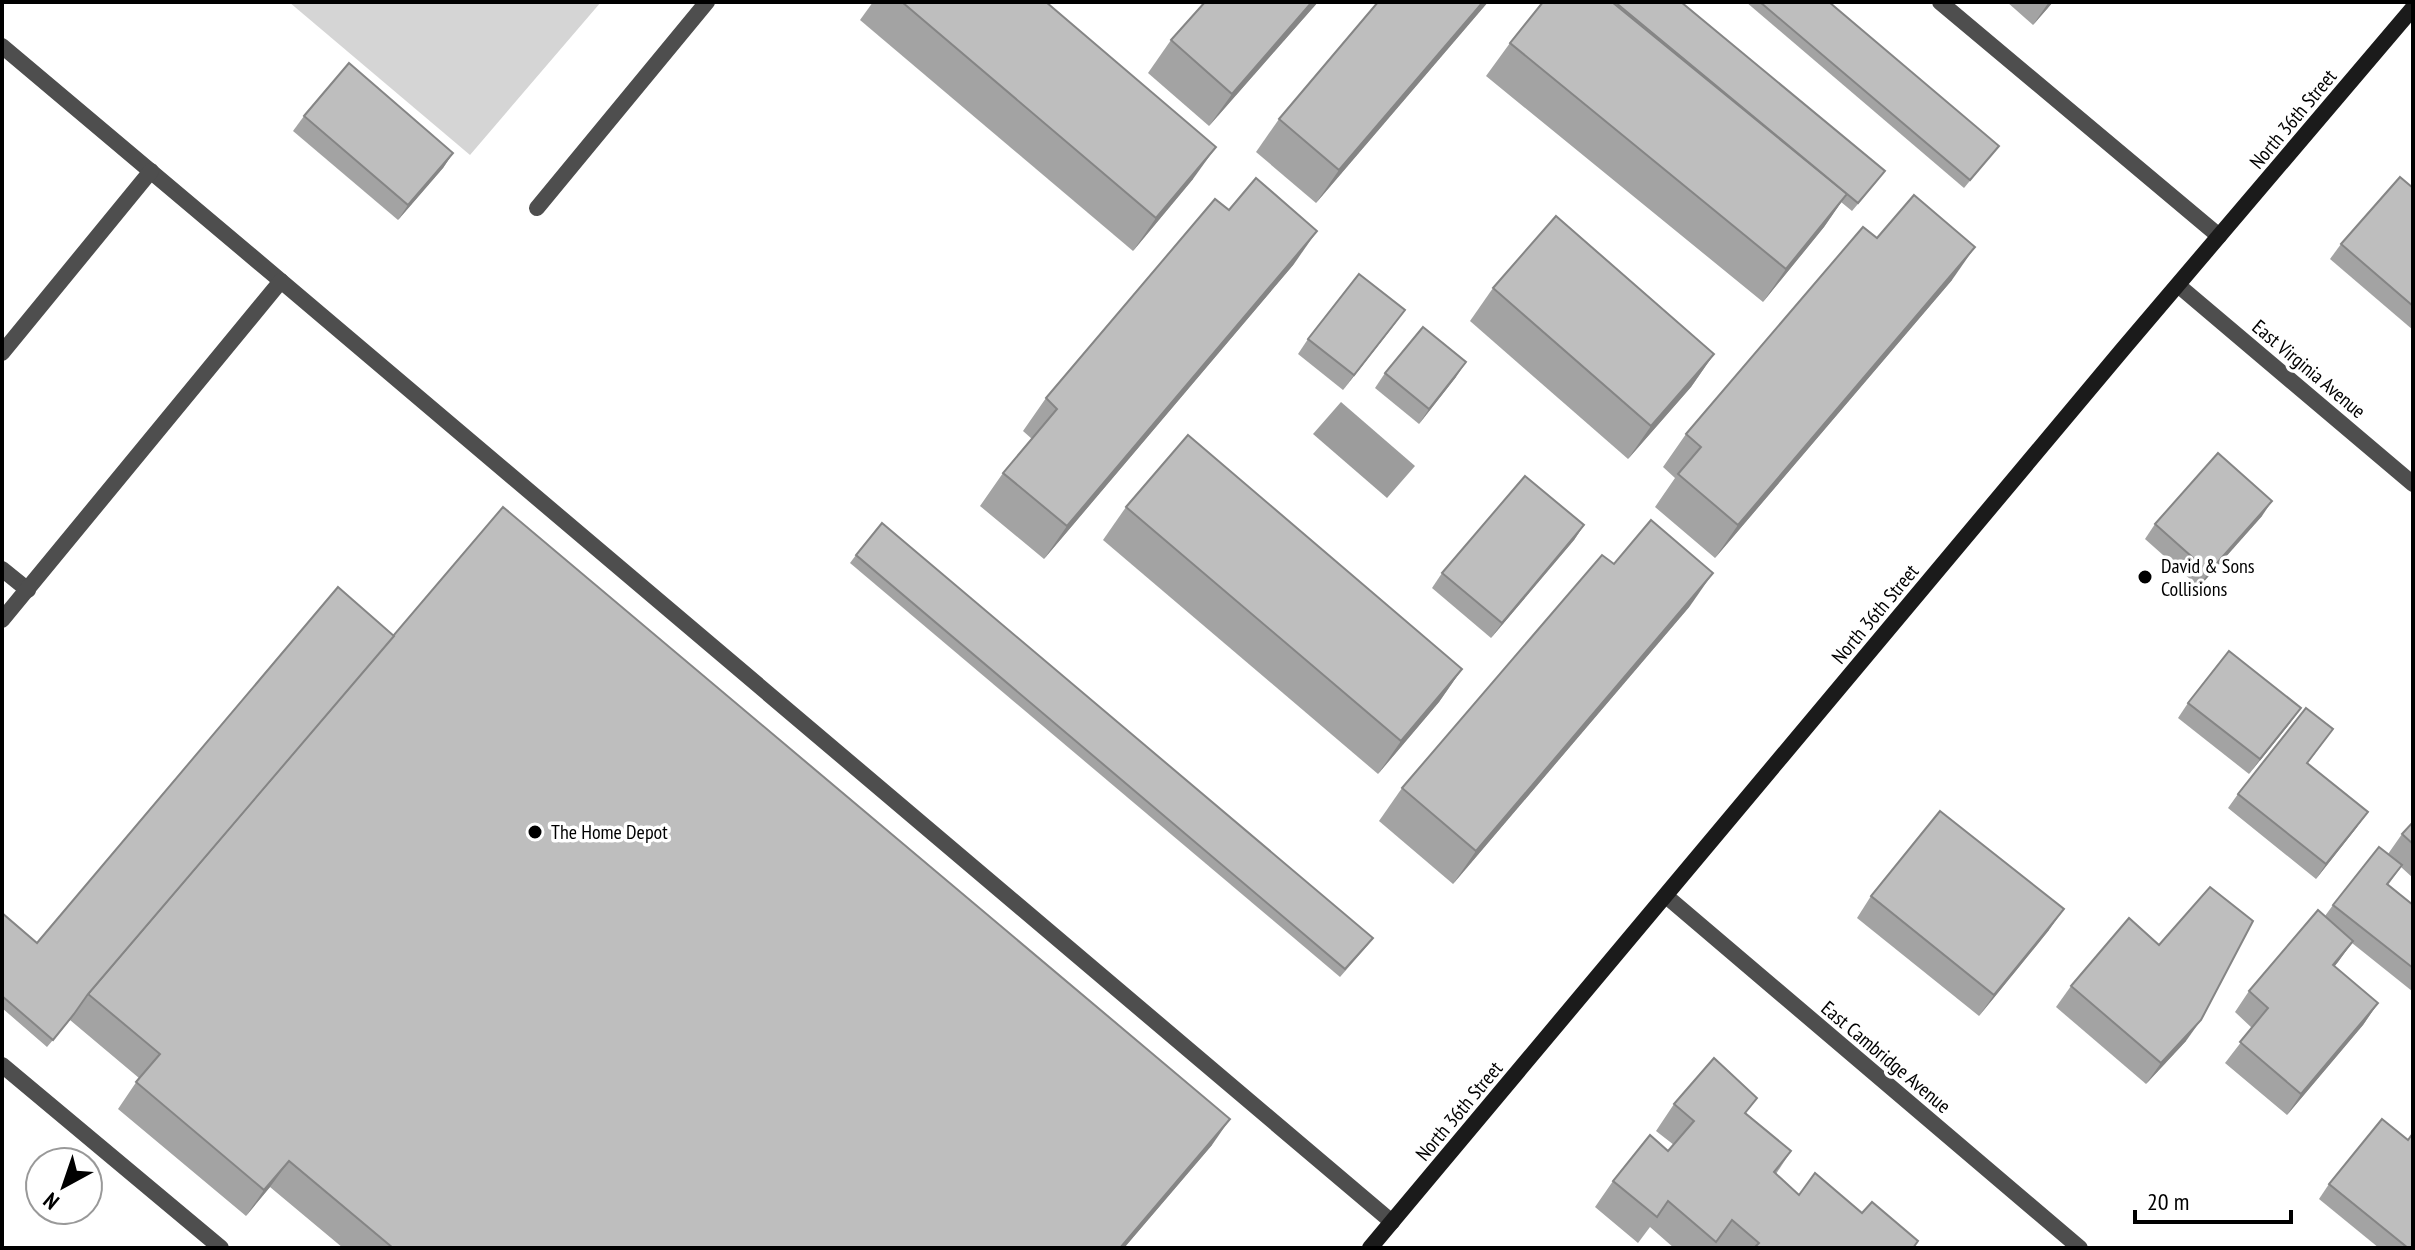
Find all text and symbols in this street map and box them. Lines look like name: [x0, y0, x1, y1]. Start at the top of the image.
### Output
street label: North 36th Street: [2244, 64, 2342, 174]
street label: East Virginia Avenue: [2247, 314, 2371, 424]
place label: David & Sons Collisions: [2161, 553, 2255, 602]
street label: North 36th Street: [1826, 559, 1924, 669]
marker: David & Sons Collisions: [2136, 568, 2154, 586]
place label: The Home Depot: [551, 819, 668, 845]
marker: The Home Depot: [526, 823, 544, 841]
street label: East Cambridge Avenue: [1816, 995, 1956, 1119]
street label: North 36th Street: [1410, 1056, 1508, 1166]
north arrow: [24, 1146, 104, 1226]
scale bar: [2135, 1174, 2291, 1224]
text: 20 m: [2147, 1186, 2189, 1217]
text: N: [38, 1187, 65, 1216]

